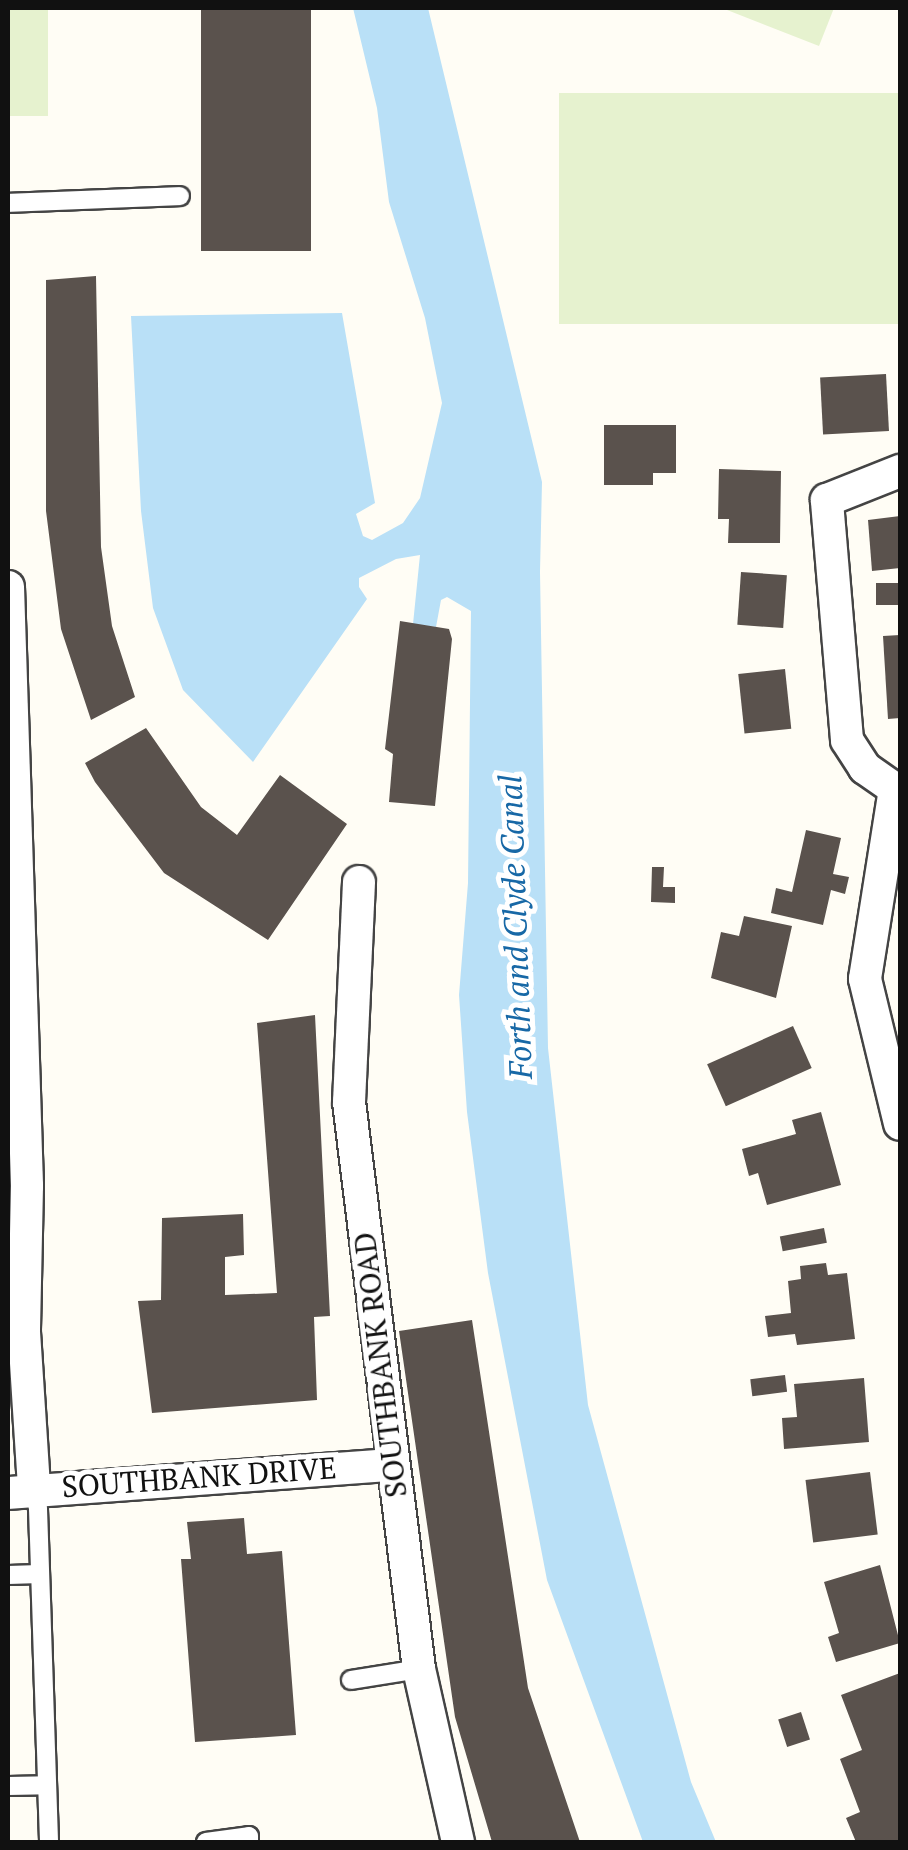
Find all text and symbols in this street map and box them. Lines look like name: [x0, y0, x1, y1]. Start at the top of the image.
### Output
water label: Forth and Clyde Canal: [490, 774, 540, 1080]
street label: SOUTHBANK ROAD: [346, 1230, 414, 1500]
street label: SOUTHBANK DRIVE: [60, 1449, 338, 1505]

